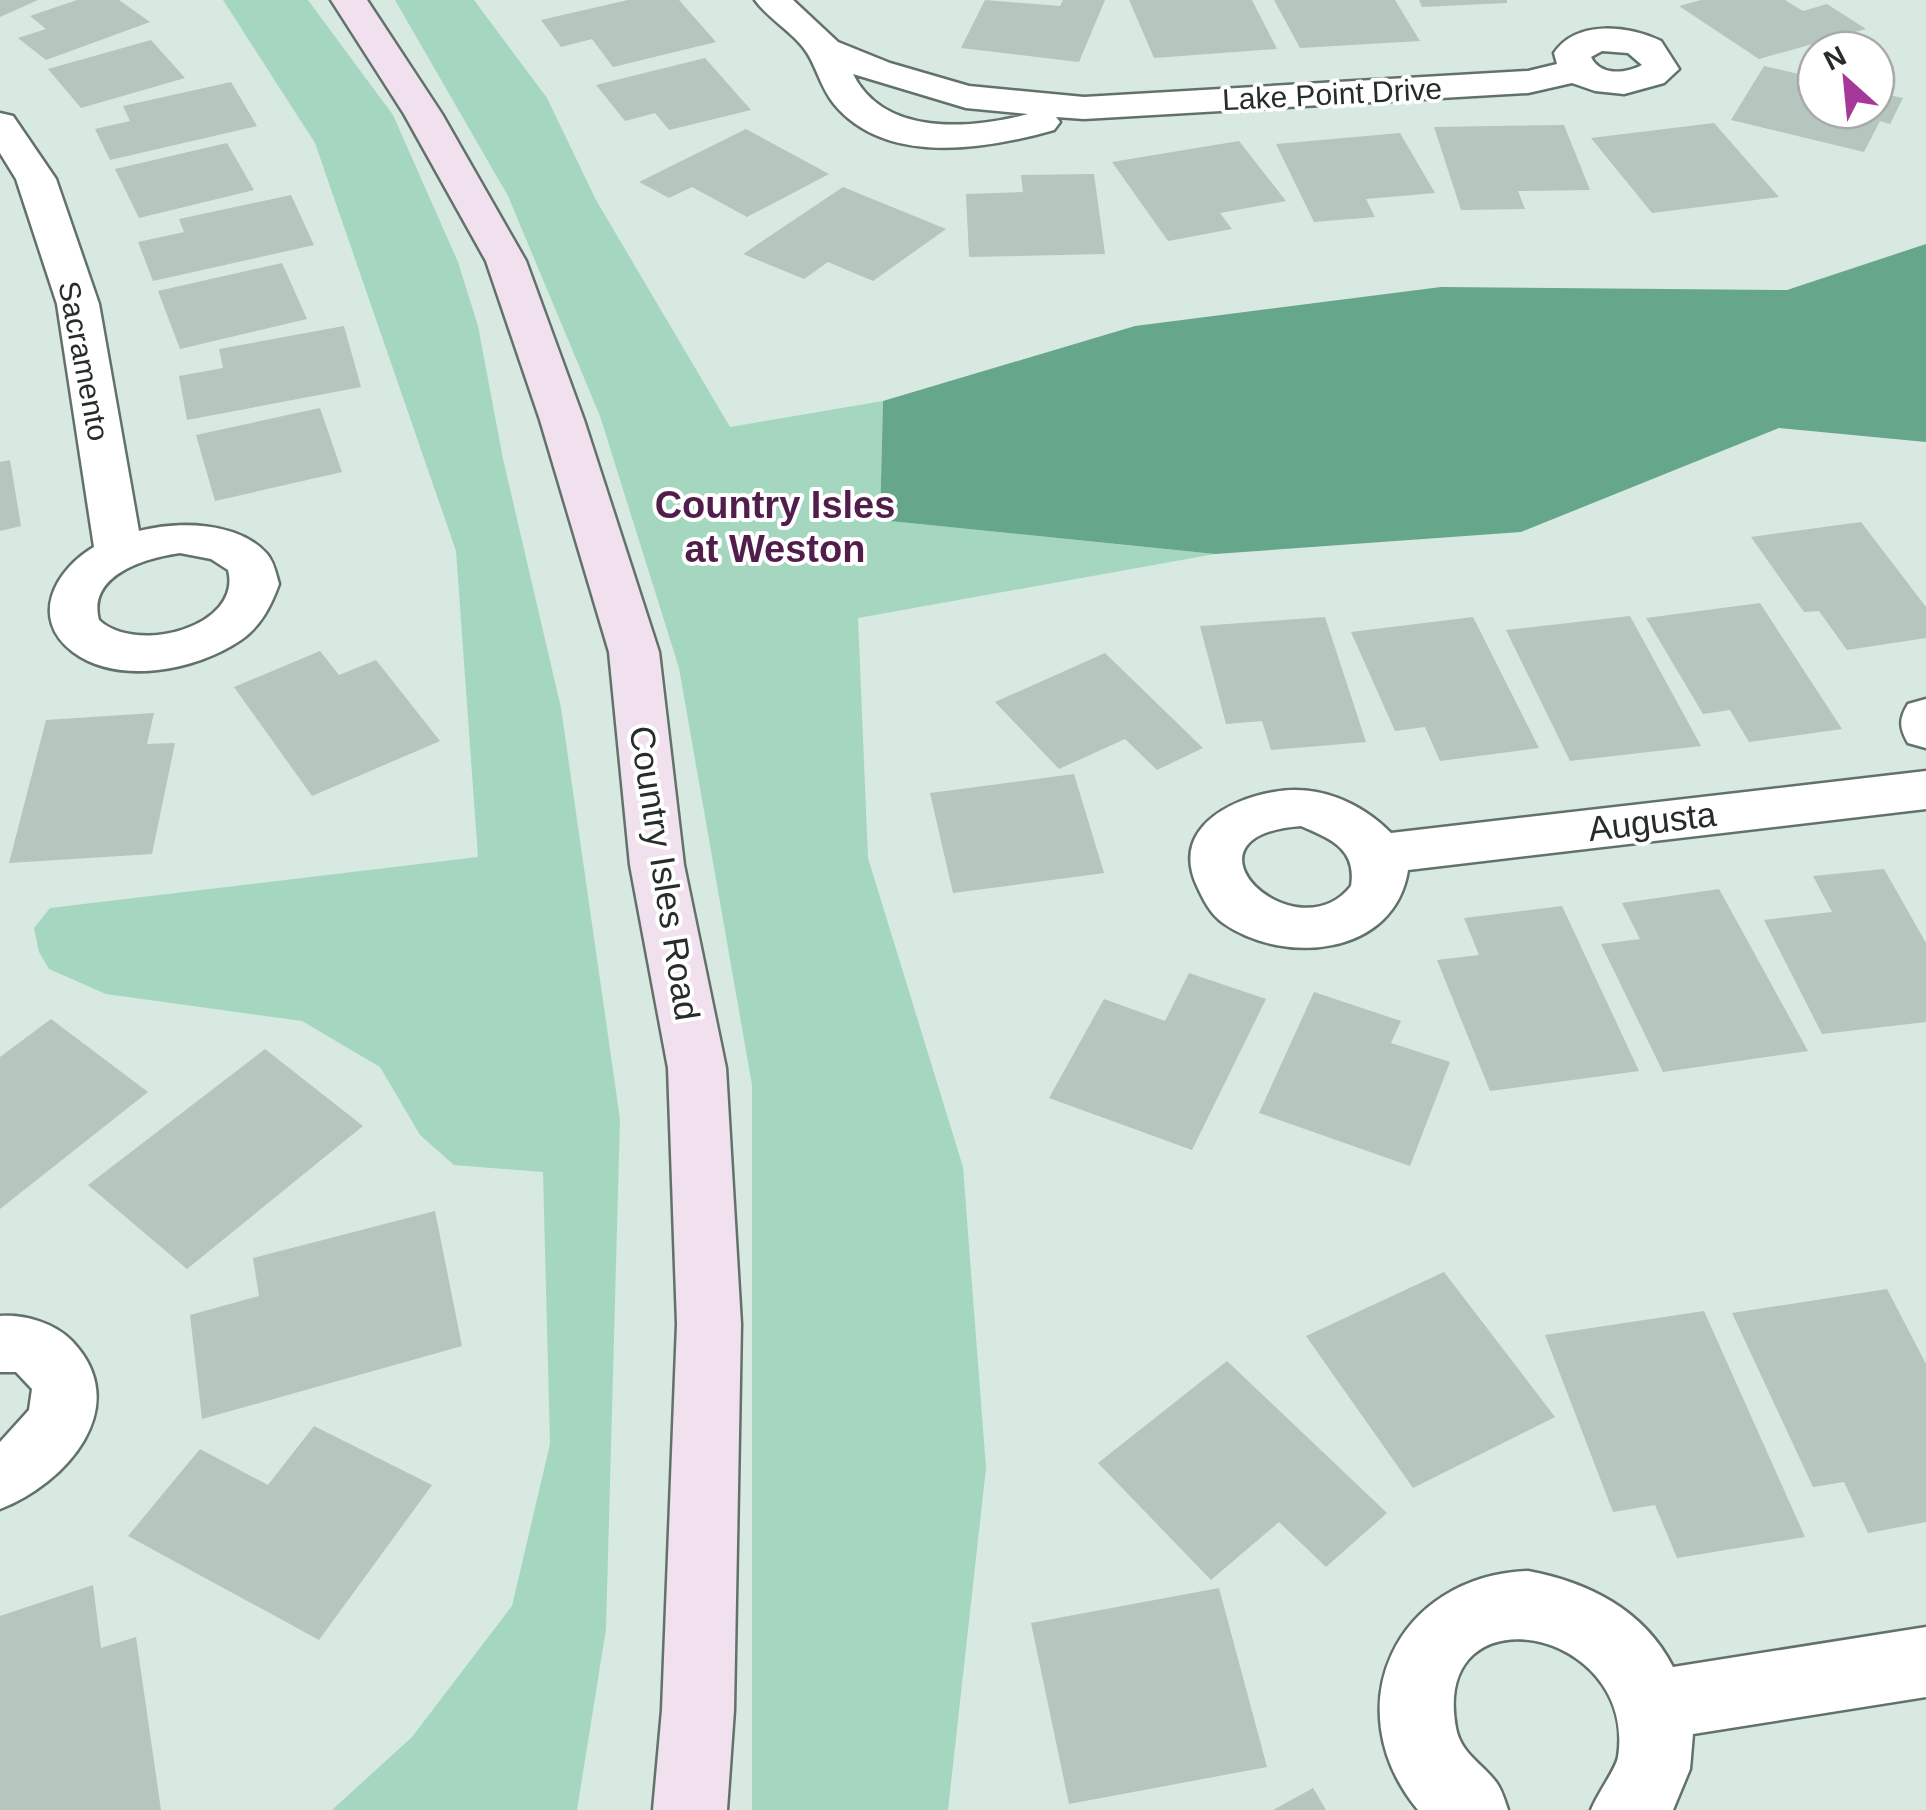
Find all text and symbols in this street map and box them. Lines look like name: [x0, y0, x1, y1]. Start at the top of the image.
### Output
north arrow: [1796, 30, 1896, 130]
text: N: [1819, 40, 1851, 77]
street label: Lake Point Drive: [1221, 72, 1443, 116]
street label: Sacramento: [52, 278, 116, 444]
district label: Country Isles at Weston: [655, 484, 895, 570]
street label: Country Isles Road: [622, 723, 708, 1023]
street label: Augusta: [1586, 794, 1719, 848]

